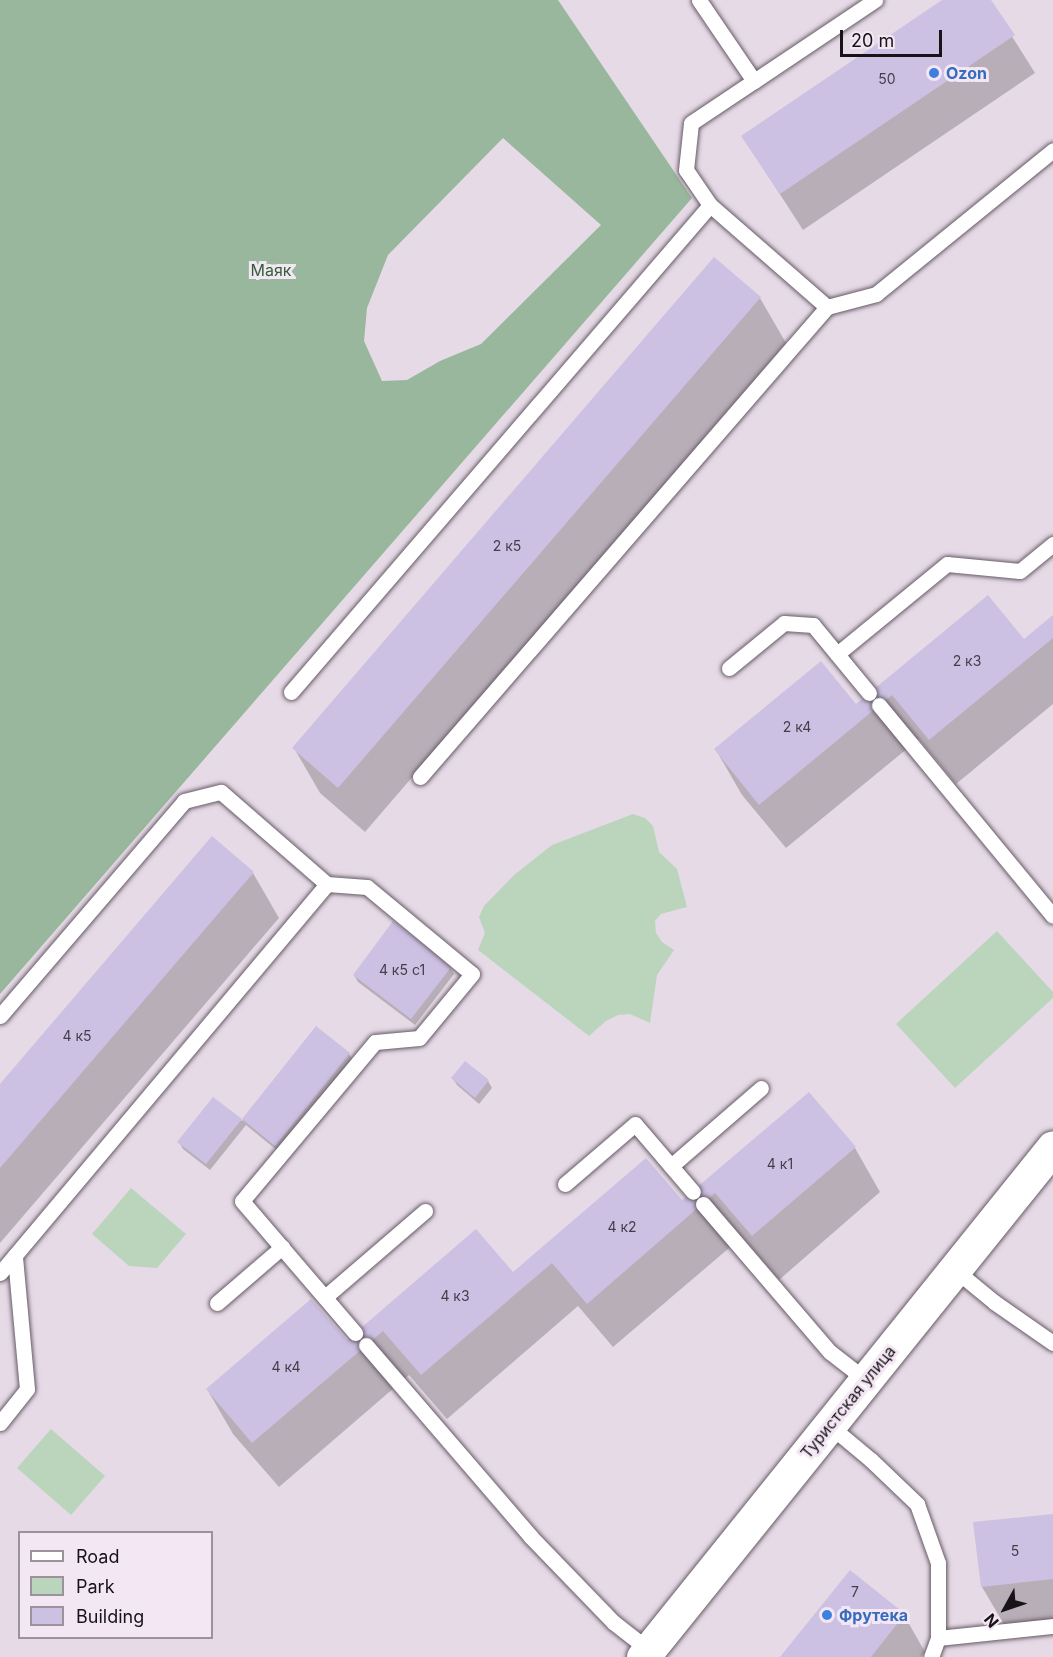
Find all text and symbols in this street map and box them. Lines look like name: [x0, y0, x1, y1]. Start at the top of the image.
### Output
scale bar: [843, 18, 945, 56]
text: 20 m: [851, 30, 894, 51]
place label: Ozon: [946, 63, 987, 83]
marker: Ozon: [927, 66, 941, 80]
house number: 50: [878, 71, 896, 87]
park label: Маяк: [251, 260, 291, 280]
house number: 2 к5: [493, 538, 521, 554]
house number: 2 к3: [953, 653, 981, 669]
house number: 2 к4: [783, 719, 811, 735]
house number: 4 к5 с1: [379, 962, 425, 978]
house number: 4 к5: [62, 1028, 92, 1044]
house number: 4 к1: [767, 1156, 793, 1172]
house number: 4 к2: [607, 1219, 637, 1235]
house number: 4 к3: [440, 1288, 470, 1304]
street label: Туристская улица: [797, 1342, 899, 1462]
house number: 4 к4: [272, 1359, 300, 1375]
legend: [18, 1531, 213, 1639]
house number: 5: [1011, 1543, 1019, 1559]
text: Road: [76, 1546, 119, 1567]
text: Park: [76, 1576, 115, 1597]
north arrow: [975, 1579, 1035, 1639]
house number: 7: [851, 1584, 859, 1600]
place label: Фрутека: [839, 1605, 908, 1625]
text: Building: [76, 1606, 144, 1627]
marker: Фрутека: [820, 1608, 834, 1622]
text: N: [980, 1609, 1003, 1632]

